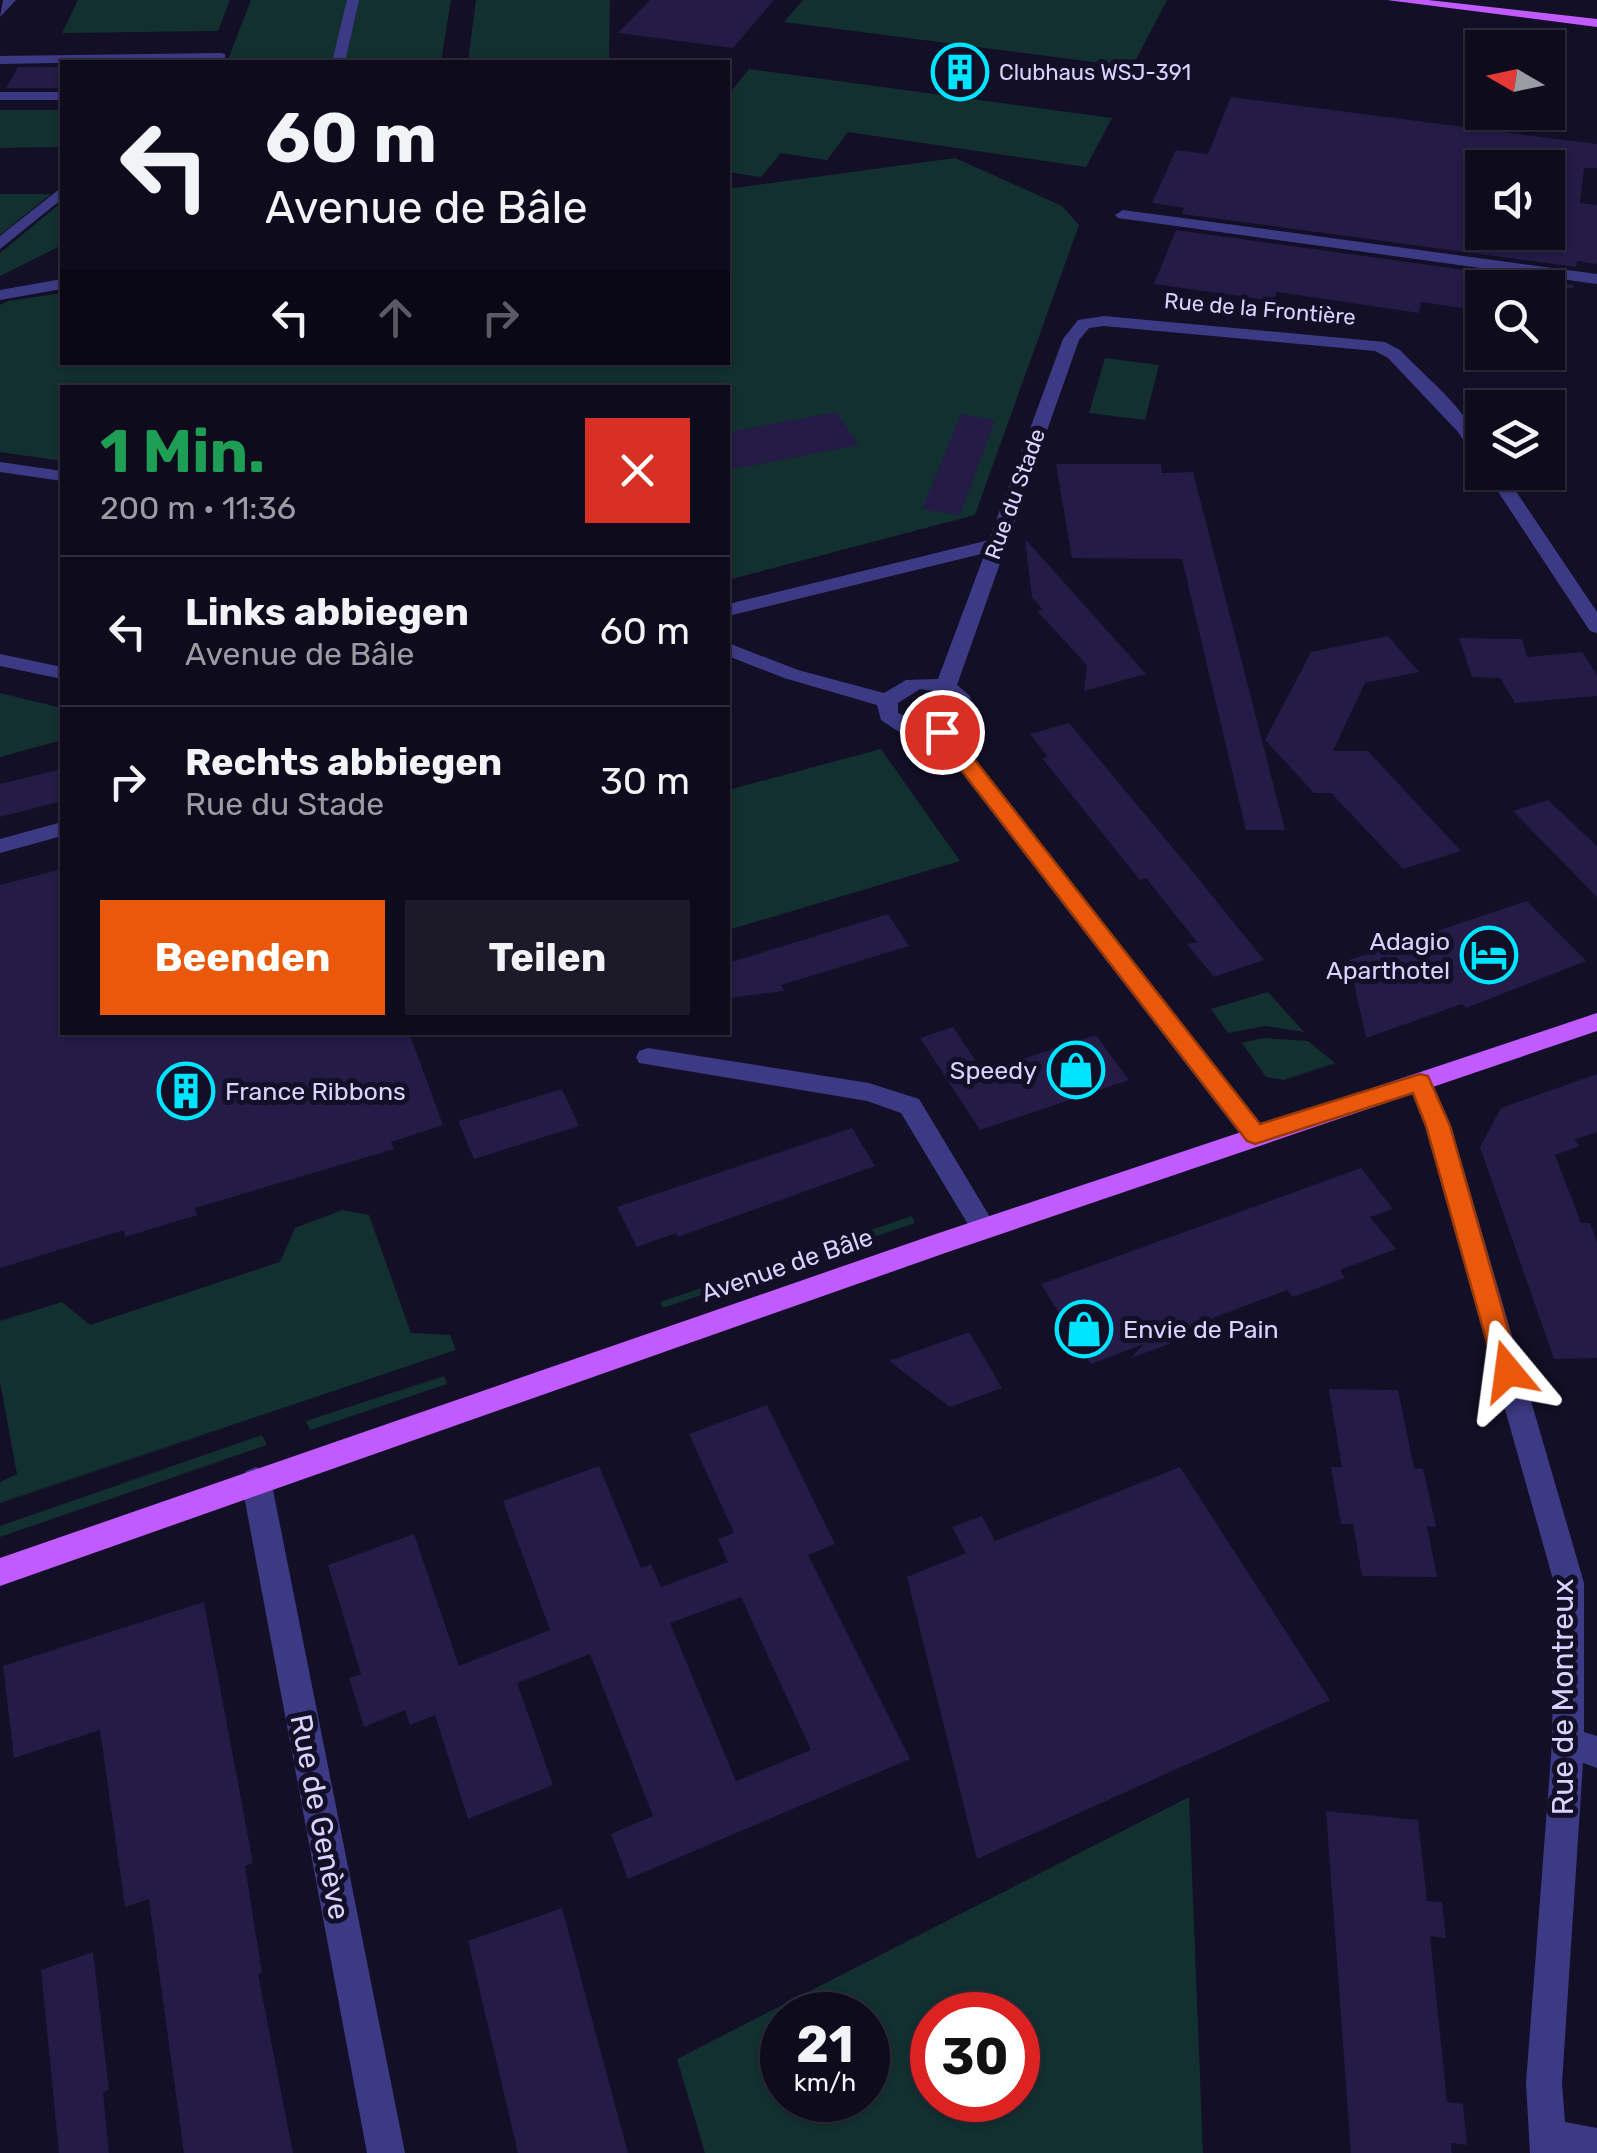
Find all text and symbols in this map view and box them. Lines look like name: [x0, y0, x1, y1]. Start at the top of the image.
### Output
north arrow: [1465, 30, 1565, 130]
map controls: [1465, 30, 1565, 490]
building icon: Clubhaus WSJ-391: [930, 42, 990, 102]
place label: Clubhaus WSJ-391: [999, 59, 1191, 86]
text: 60 m: [265, 97, 437, 180]
icon: left: [100, 100, 230, 230]
button: sound: [1465, 150, 1565, 250]
text: Avenue de Bâle: [265, 181, 588, 234]
button: search: [1465, 270, 1565, 370]
street label: Rue de la Frontière: [1163, 287, 1357, 331]
icon: left: [263, 290, 318, 345]
icon: ahead: [368, 290, 423, 345]
icon: right: [473, 290, 528, 345]
button: layers: [1465, 390, 1565, 490]
text: 1 Min.: [100, 416, 265, 487]
button: close: [585, 418, 690, 523]
street label: Rue du Stade: [979, 425, 1051, 563]
text: 200 m · 11:36: [100, 489, 296, 527]
text: Links abbiegen: [185, 589, 469, 635]
icon: left: [100, 604, 155, 659]
text: 60 m: [600, 608, 690, 654]
text: Avenue de Bâle: [185, 635, 414, 673]
pin: [900, 690, 985, 775]
icon: arrive: [915, 705, 970, 760]
text: Rechts abbiegen: [185, 739, 502, 785]
icon: right: [100, 754, 155, 809]
text: 30 m: [600, 758, 690, 804]
text: Rue du Stade: [185, 785, 384, 823]
button: Beenden: [100, 900, 385, 1015]
button: Teilen: [405, 900, 690, 1015]
hotel icon: Adagio Aparthotel: [1459, 925, 1519, 985]
place label: Adagio Aparthotel: [1326, 927, 1450, 985]
shop icon: Speedy: [1046, 1040, 1106, 1100]
place label: Speedy: [950, 1056, 1037, 1085]
building icon: France Ribbons: [156, 1061, 216, 1121]
place label: France Ribbons: [225, 1077, 406, 1106]
street label: Avenue de Bâle: [698, 1222, 876, 1308]
shop icon: Envie de Pain: [1054, 1299, 1114, 1359]
place label: Envie de Pain: [1123, 1315, 1279, 1344]
position arrow: [1456, 1319, 1560, 1423]
street label: Rue de Montreux: [1545, 1579, 1581, 1815]
street label: Rue de Genève: [282, 1711, 358, 1923]
speed limit sign: 30: [910, 1992, 1040, 2122]
text: 21: [796, 2015, 854, 2075]
text: km/h: [794, 2068, 856, 2097]

